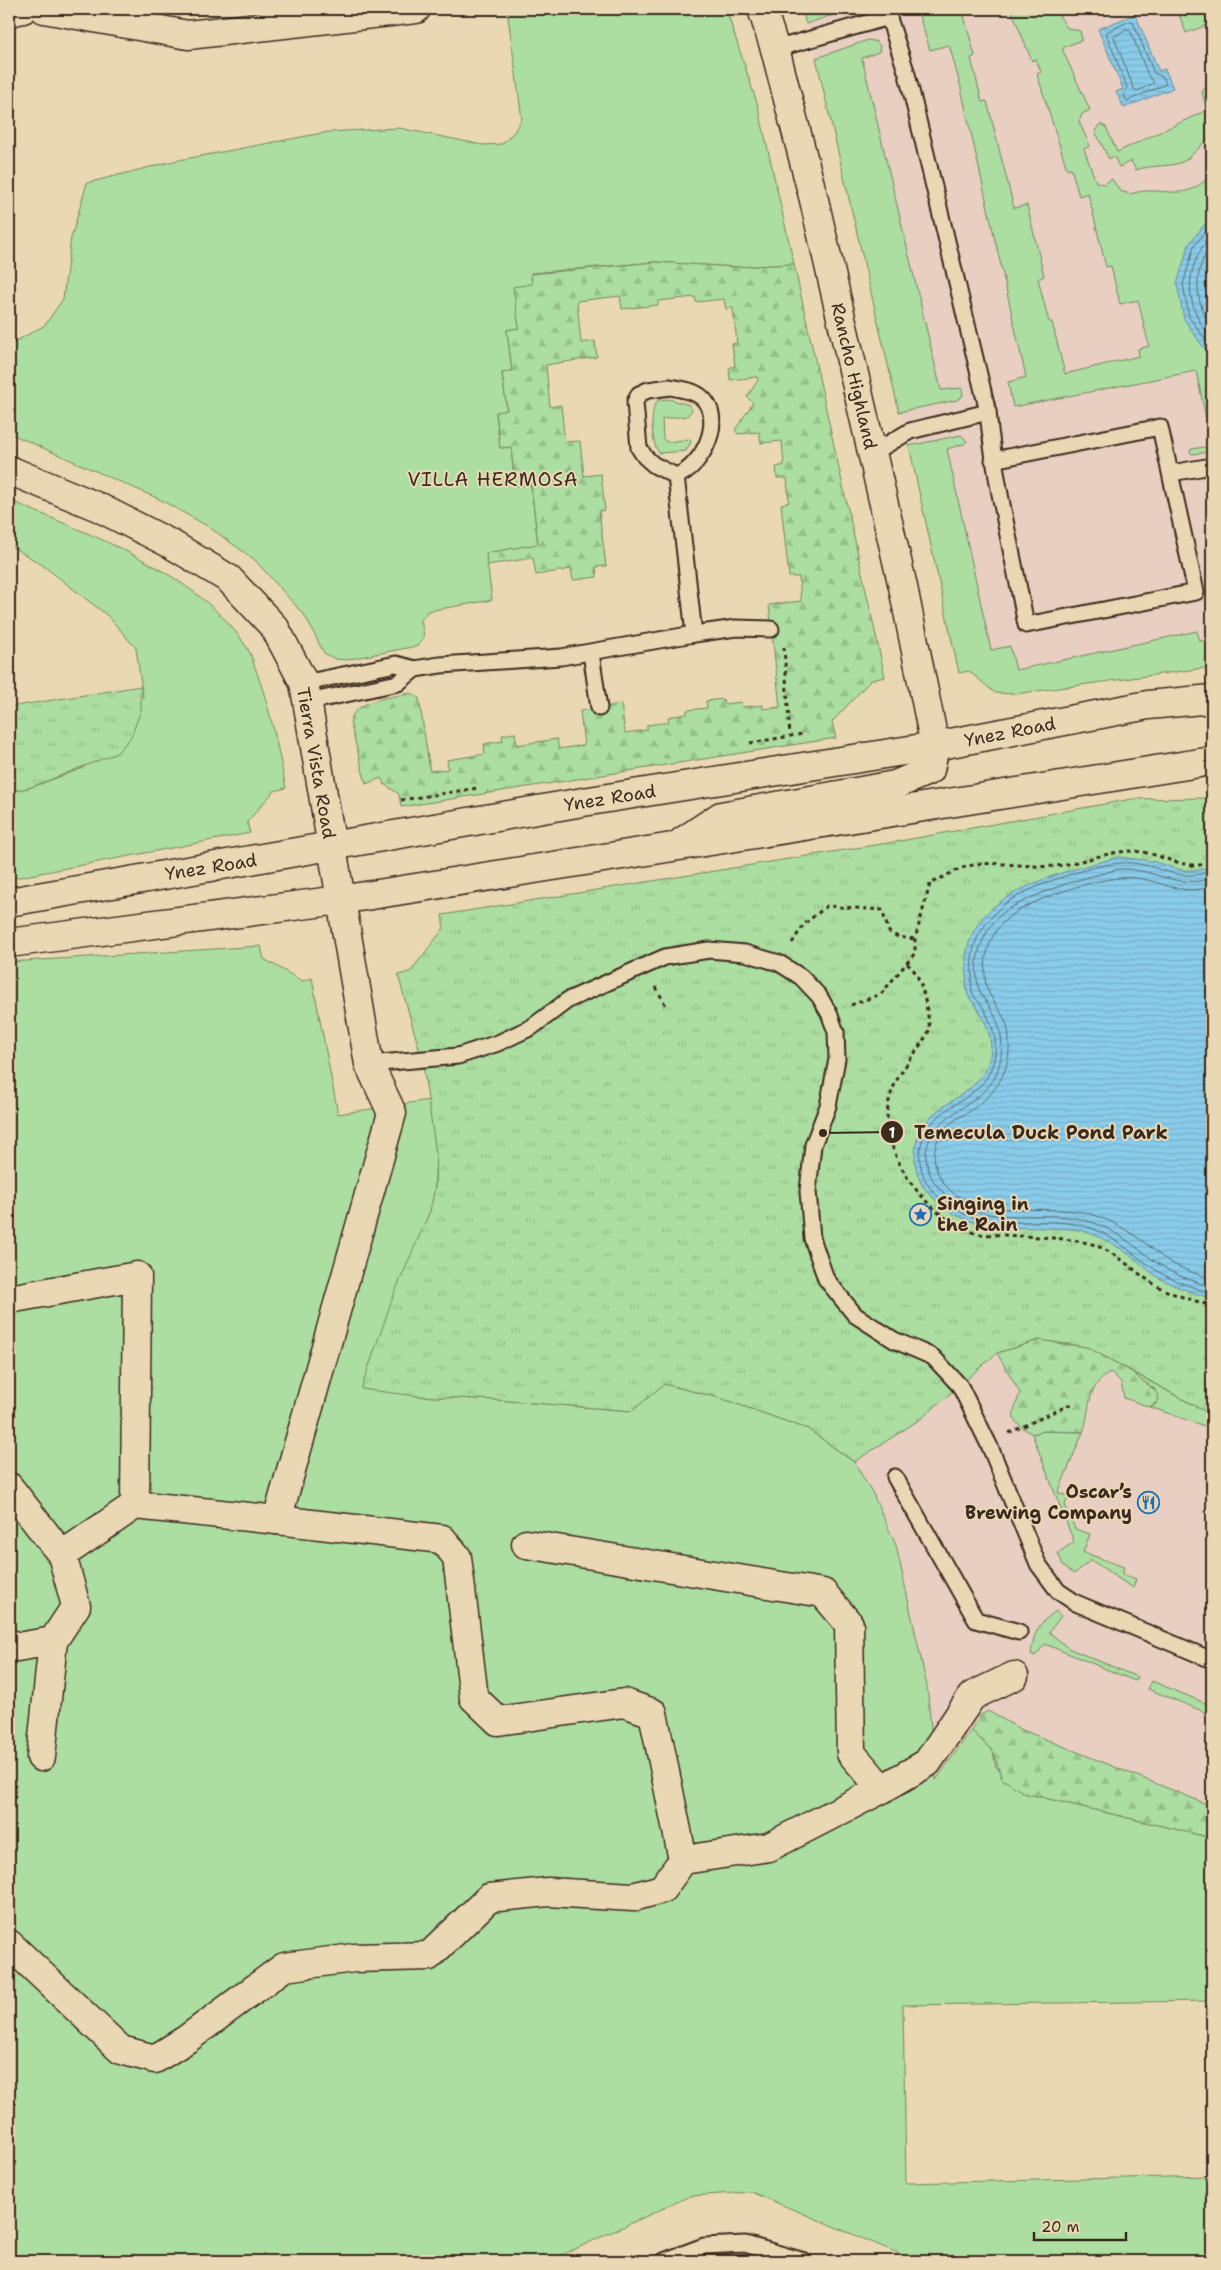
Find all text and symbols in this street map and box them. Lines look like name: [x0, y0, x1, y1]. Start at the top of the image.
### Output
street label: Rancho Highland: [825, 300, 883, 452]
district label: VILLA HERMOSA: [407, 467, 579, 492]
street label: Tierra Vista Road: [291, 685, 341, 841]
street label: Ynez Road: [962, 711, 1058, 753]
street label: Ynez Road: [562, 779, 658, 817]
street label: Ynez Road: [163, 848, 259, 886]
callout: Temecula Duck Pond Park: [880, 1115, 1178, 1149]
text: Temecula Duck Pond Park: [914, 1120, 1168, 1145]
text: 1: [889, 1123, 896, 1143]
place label: Singing in the Rain: [937, 1192, 1029, 1237]
place icon: Singing in the Rain: [909, 1202, 933, 1226]
place label: Oscar’s Brewing Company: [965, 1480, 1132, 1525]
restaurant icon: Oscar’s Brewing Company: [1136, 1490, 1160, 1514]
scale bar: [1034, 2210, 1126, 2242]
text: 20 m: [1041, 2217, 1080, 2237]

